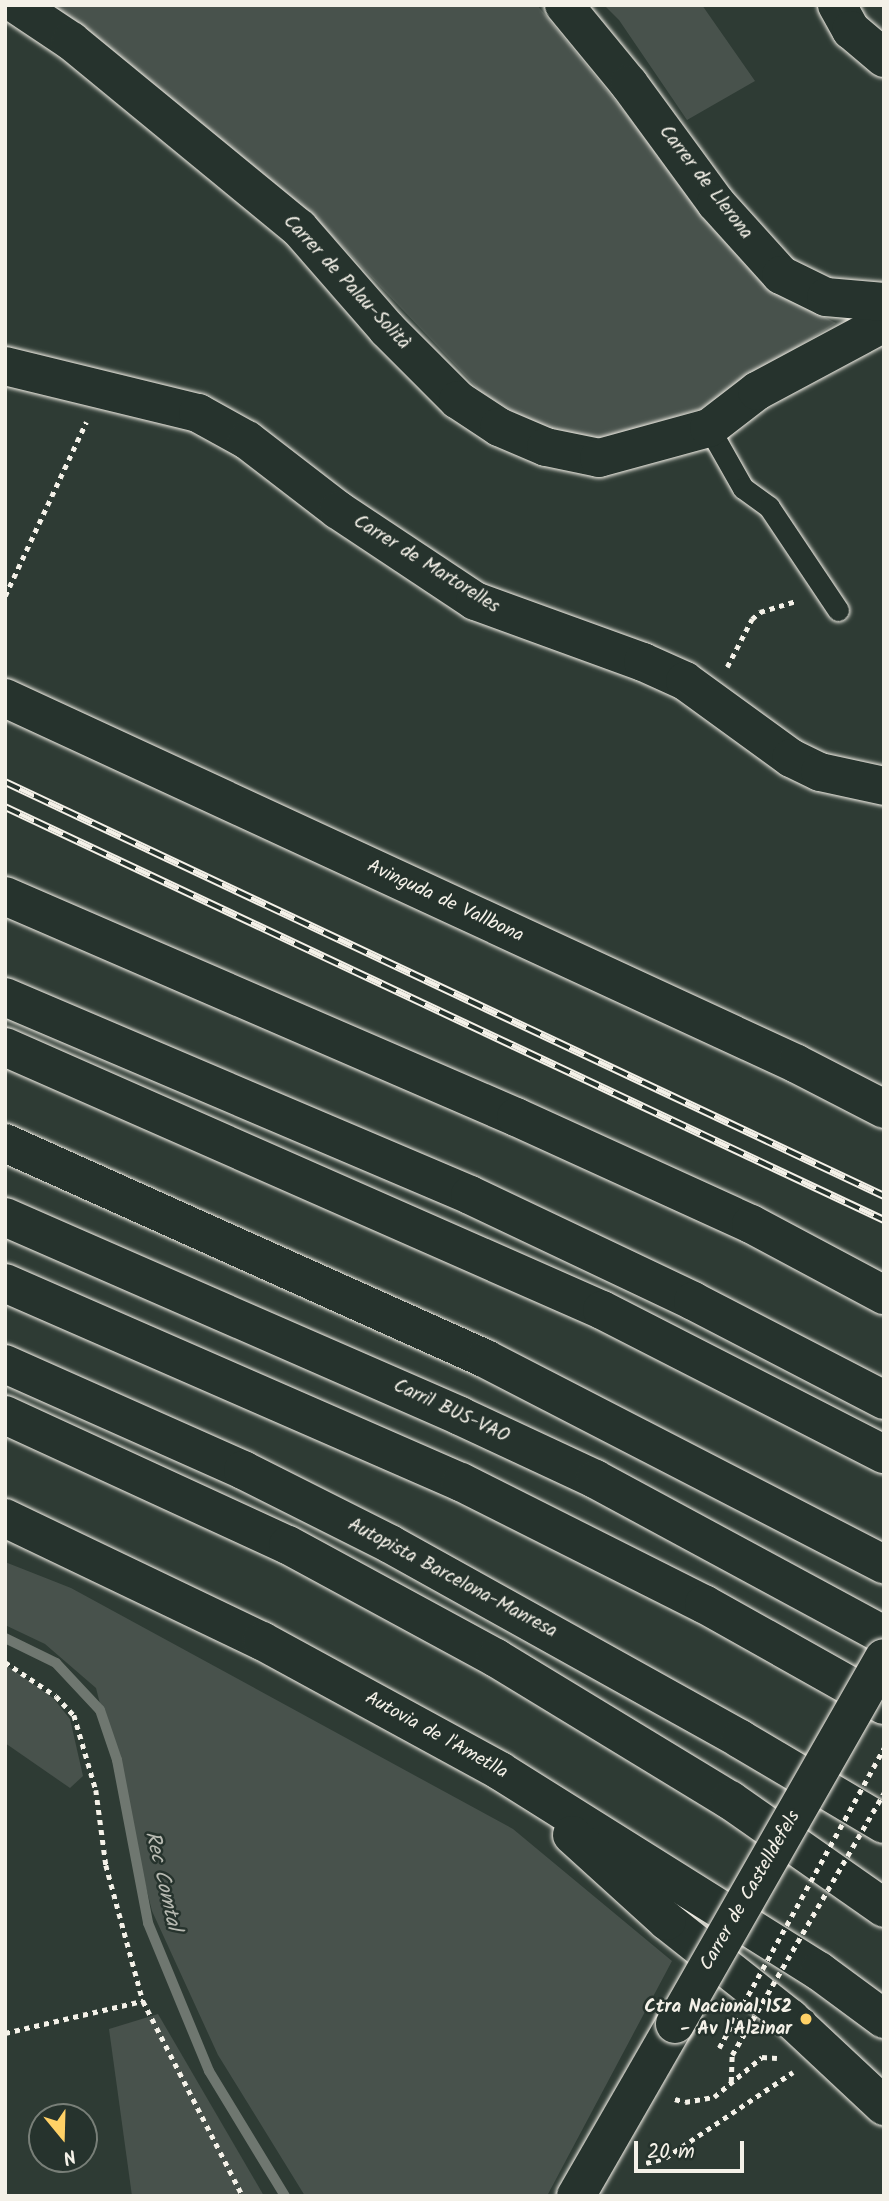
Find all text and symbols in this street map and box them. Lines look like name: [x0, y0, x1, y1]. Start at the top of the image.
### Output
street label: Carrer de Llerona: [653, 121, 757, 245]
street label: Carrer de Palau-Solità: [278, 211, 414, 355]
street label: Carrer de Martorelles: [349, 511, 503, 619]
street label: Avinguda de Vallbona: [363, 856, 527, 948]
street label: Carril BUS-VAO: [389, 1375, 513, 1449]
street label: Autopista Barcelona-Manresa: [344, 1514, 560, 1644]
street label: Autovia de l'Ametlla: [361, 1687, 511, 1785]
street label: Carrer de Castelldefels: [696, 1807, 806, 1975]
water label: Rec Comtal: [138, 1829, 186, 1933]
place label: Ctra Nacional 152 - Av l'Alzinar: [644, 1997, 792, 2041]
marker: Ctra Nacional 152 - Av l'Alzinar: [798, 2011, 814, 2027]
north arrow: [28, 2103, 98, 2173]
scale bar: [637, 2128, 747, 2172]
text: 20 m: [647, 2136, 695, 2169]
text: N: [59, 2140, 80, 2172]

